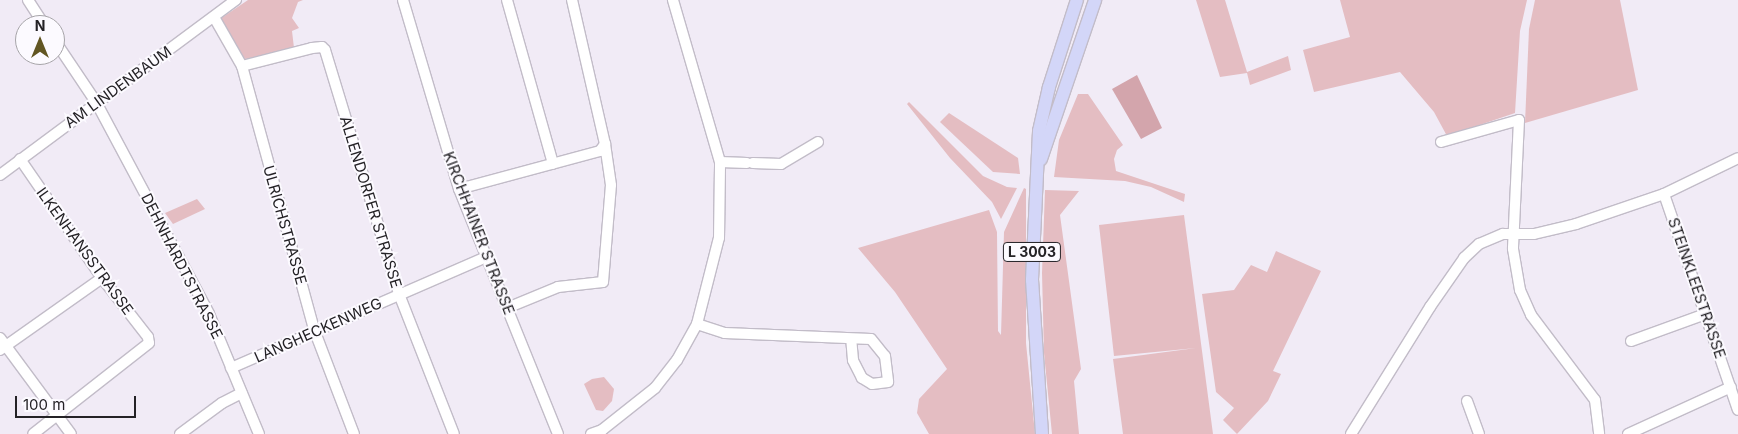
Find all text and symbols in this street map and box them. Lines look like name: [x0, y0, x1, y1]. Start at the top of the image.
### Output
north arrow: [15, 15, 65, 65]
text: N: [35, 17, 45, 34]
street label: AM LINDENBAUM: [61, 42, 175, 132]
street label: ALLENDORFER STRASSE: [336, 114, 406, 290]
street label: KIRCHHAINER STRASSE: [440, 149, 518, 317]
street label: ULRICHSTRASSE: [259, 163, 311, 287]
street label: ILKENHANSSTRASSE: [33, 184, 137, 318]
street label: DEHNHARDTSTRASSE: [137, 190, 227, 342]
street label: STEINKLEESTRASSE: [1664, 215, 1730, 361]
road number: L 3003: [1002, 240, 1062, 264]
street label: LANGHECKENWEG: [251, 294, 385, 366]
scale bar: [18, 386, 139, 418]
text: 100 m: [23, 395, 65, 414]

